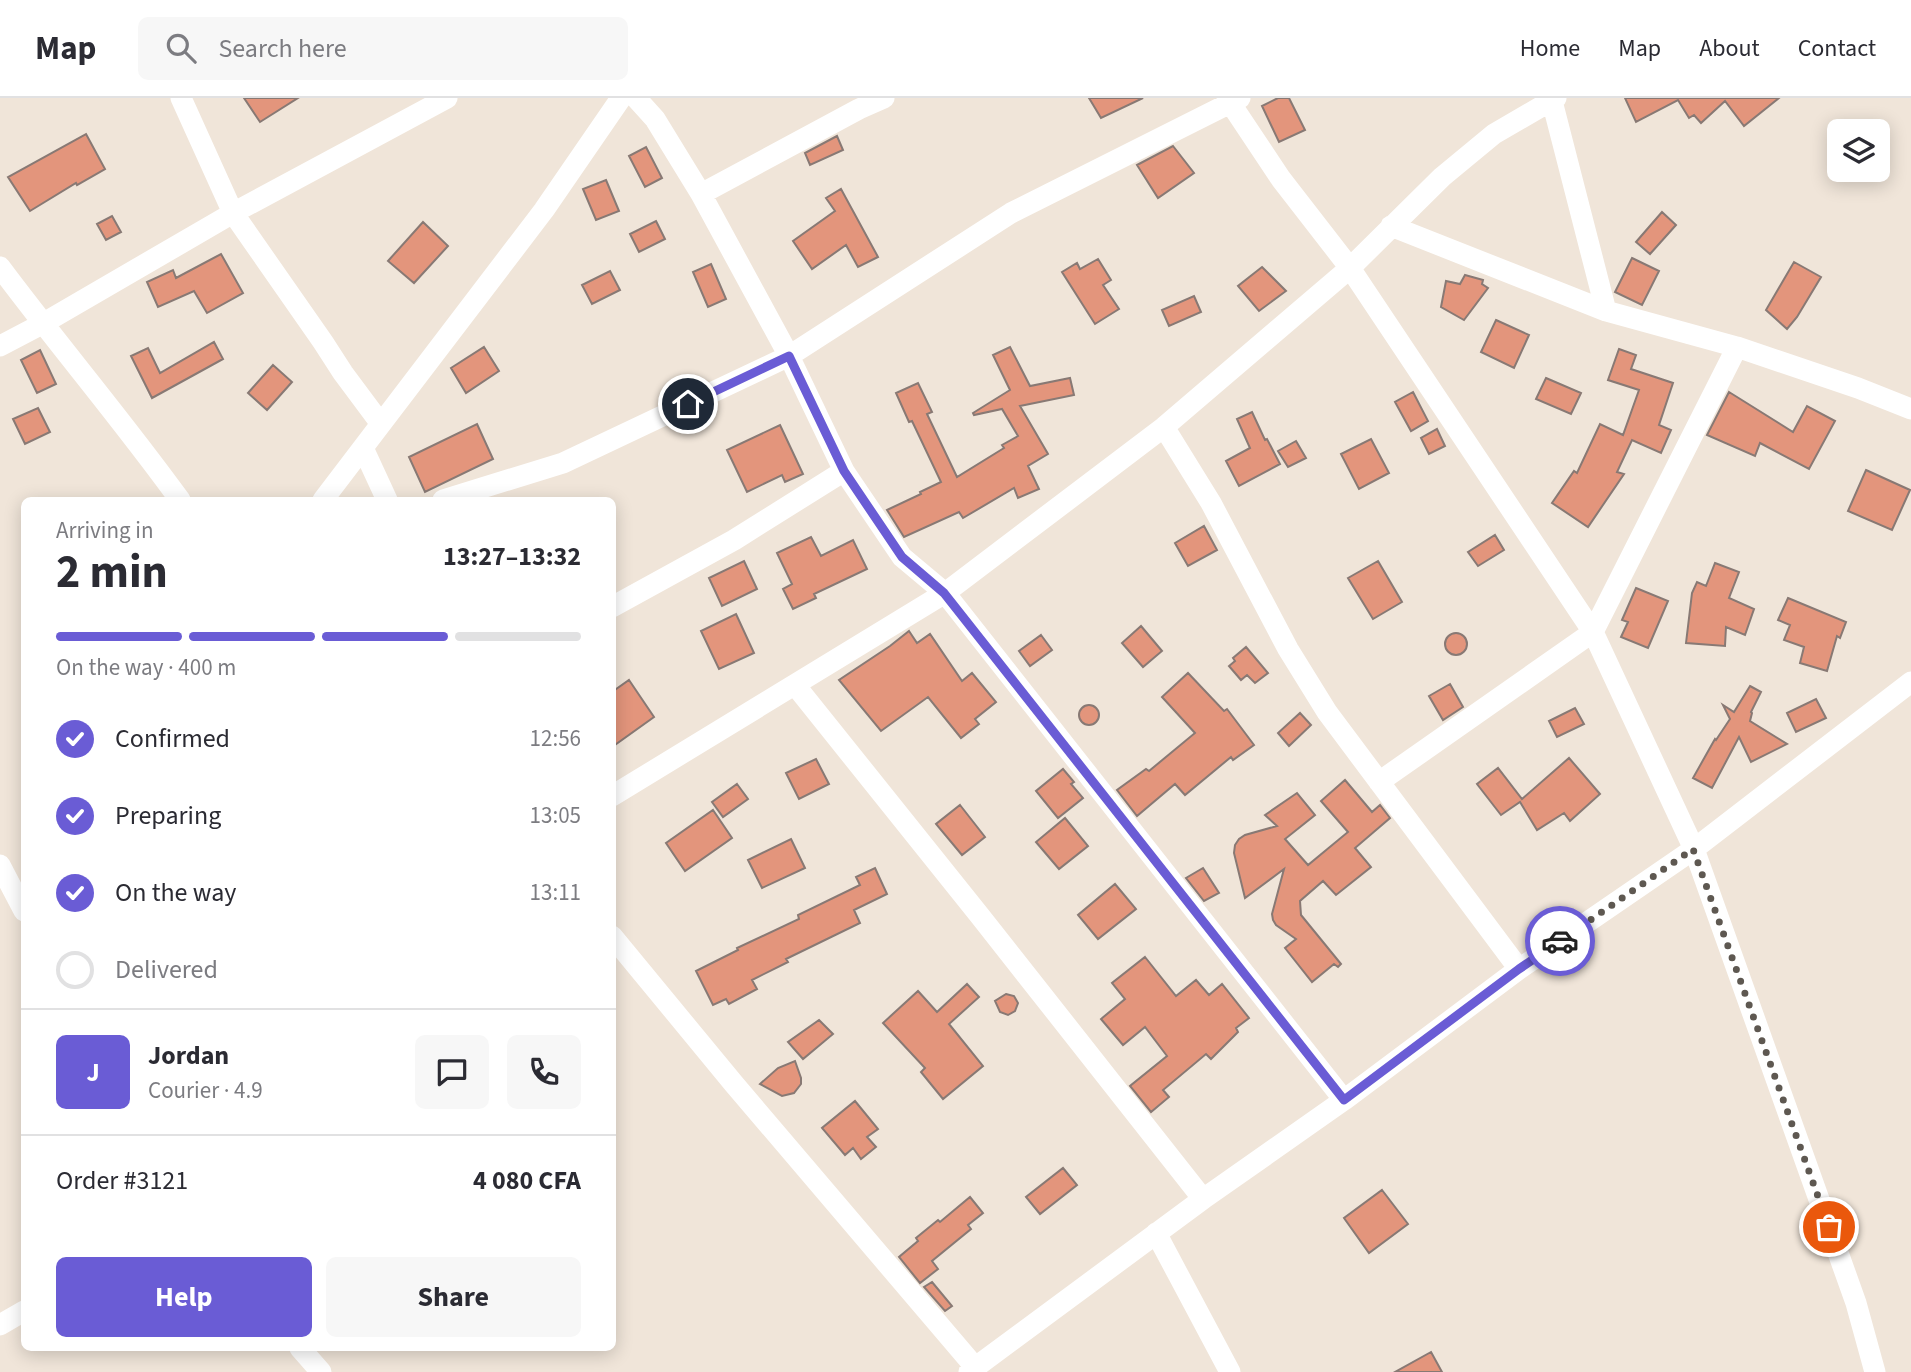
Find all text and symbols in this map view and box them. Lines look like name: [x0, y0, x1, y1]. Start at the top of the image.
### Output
search box: [138, 17, 628, 80]
text: Map: [35, 25, 96, 72]
icon: search: [162, 29, 200, 67]
text: Search here: [218, 30, 347, 67]
text: Home: [1520, 31, 1580, 66]
text: Map: [1618, 31, 1661, 66]
text: About: [1699, 31, 1760, 66]
text: Contact: [1798, 31, 1876, 66]
map controls: [1827, 119, 1890, 182]
button: layers: [1827, 119, 1890, 182]
pin: [658, 374, 718, 434]
icon: home: [669, 385, 707, 423]
text: Arriving in: [56, 514, 154, 547]
text: 13:27–13:32: [443, 538, 581, 575]
text: 2 min: [56, 540, 168, 605]
text: On the way · 400 m: [56, 651, 236, 684]
icon: check: [56, 720, 94, 758]
text: Confirmed: [115, 720, 230, 757]
text: 12:56: [530, 722, 581, 755]
icon: check: [56, 797, 94, 835]
text: Preparing: [115, 797, 221, 834]
text: 13:05: [530, 799, 581, 832]
icon: check: [56, 874, 94, 912]
text: On the way: [115, 874, 236, 911]
text: 13:11: [530, 876, 581, 909]
courier: [1525, 906, 1595, 976]
icon: car: [1541, 922, 1579, 960]
text: Delivered: [115, 951, 218, 988]
button: chat: [415, 1035, 489, 1109]
button: phone: [507, 1035, 581, 1109]
text: Jordan: [148, 1037, 229, 1074]
text: J: [86, 1054, 100, 1091]
text: Courier · 4.9: [148, 1074, 263, 1107]
text: Order #3121: [56, 1162, 188, 1199]
text: 4 080 CFA: [473, 1162, 581, 1199]
pin: [1799, 1197, 1859, 1257]
icon: bag: [1810, 1208, 1848, 1246]
button: Help: [56, 1257, 312, 1337]
button: Share: [326, 1257, 581, 1337]

